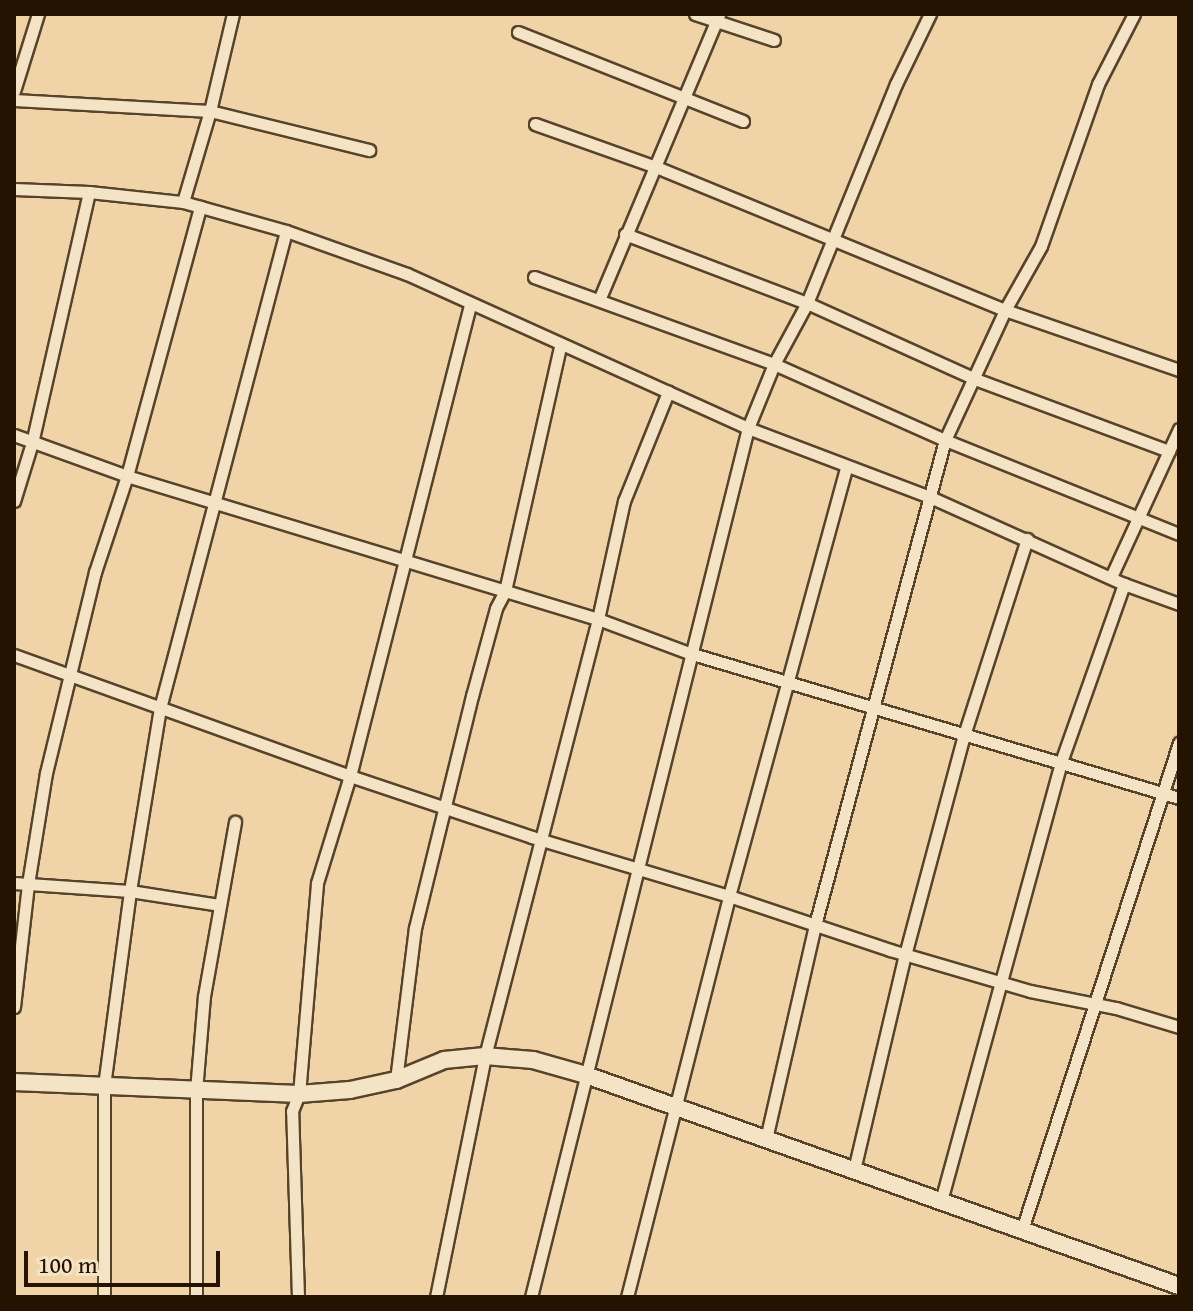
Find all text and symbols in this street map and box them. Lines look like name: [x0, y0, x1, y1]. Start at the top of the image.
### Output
scale bar: [28, 1235, 224, 1285]
text: 100 m: [38, 1247, 98, 1282]

